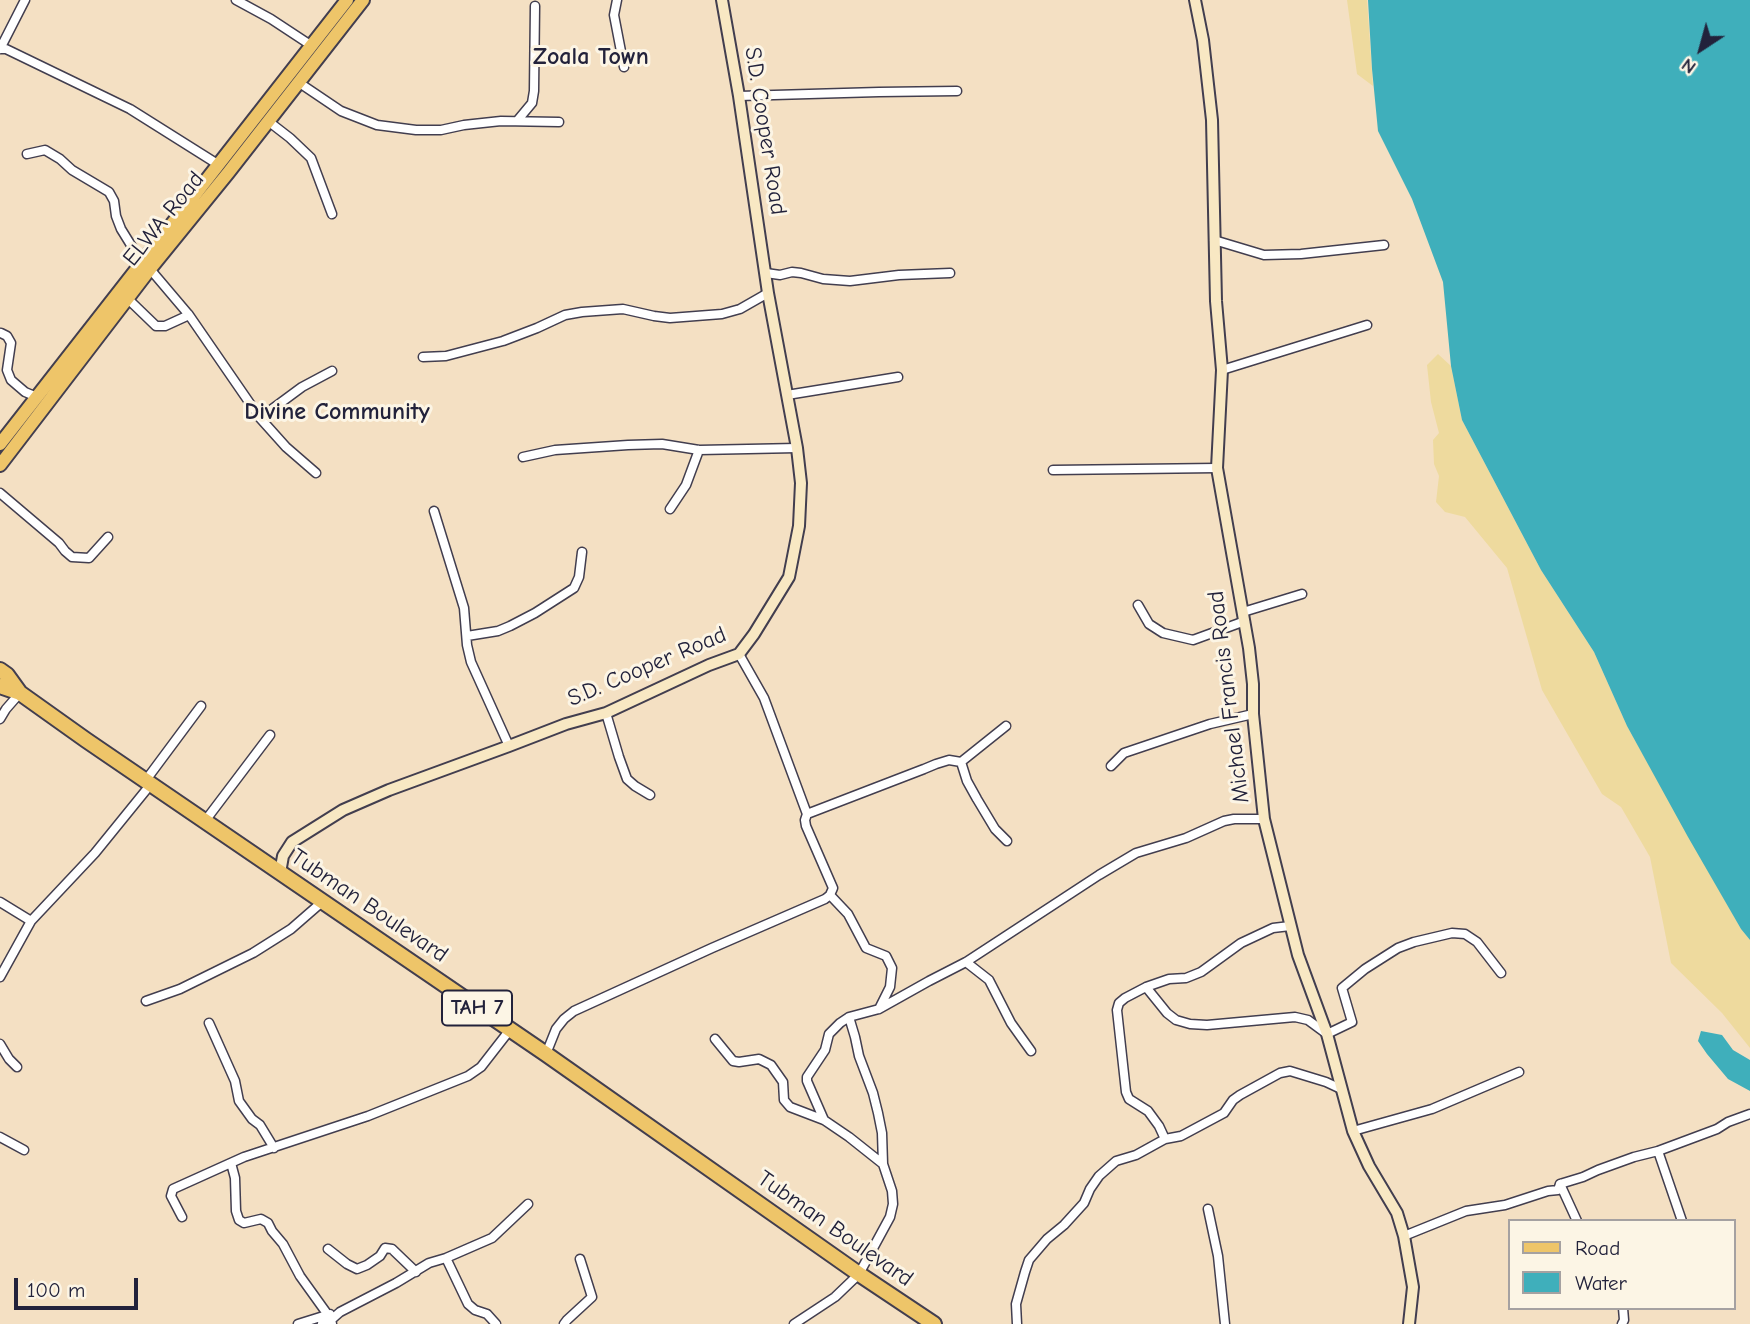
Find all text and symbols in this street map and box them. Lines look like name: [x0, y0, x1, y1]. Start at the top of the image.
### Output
north arrow: [1666, 14, 1736, 84]
district label: Zoala Town: [533, 43, 649, 71]
street label: S.D. Cooper Road: [738, 45, 792, 217]
text: N: [1677, 53, 1700, 79]
street label: ELWA Road: [118, 166, 210, 272]
district label: Divine Community: [244, 398, 430, 426]
street label: Michael Francis Road: [1202, 589, 1256, 805]
street label: S.D. Cooper Road: [564, 621, 730, 713]
street label: Tubman Boulevard: [285, 843, 453, 969]
road number: TAH 7: [442, 990, 512, 1026]
street label: Tubman Boulevard: [752, 1165, 918, 1293]
legend: [1508, 1219, 1736, 1310]
text: Road: [1575, 1236, 1620, 1260]
scale bar: [18, 1264, 142, 1308]
text: Water: [1575, 1271, 1627, 1295]
text: 100 m: [27, 1278, 85, 1302]

